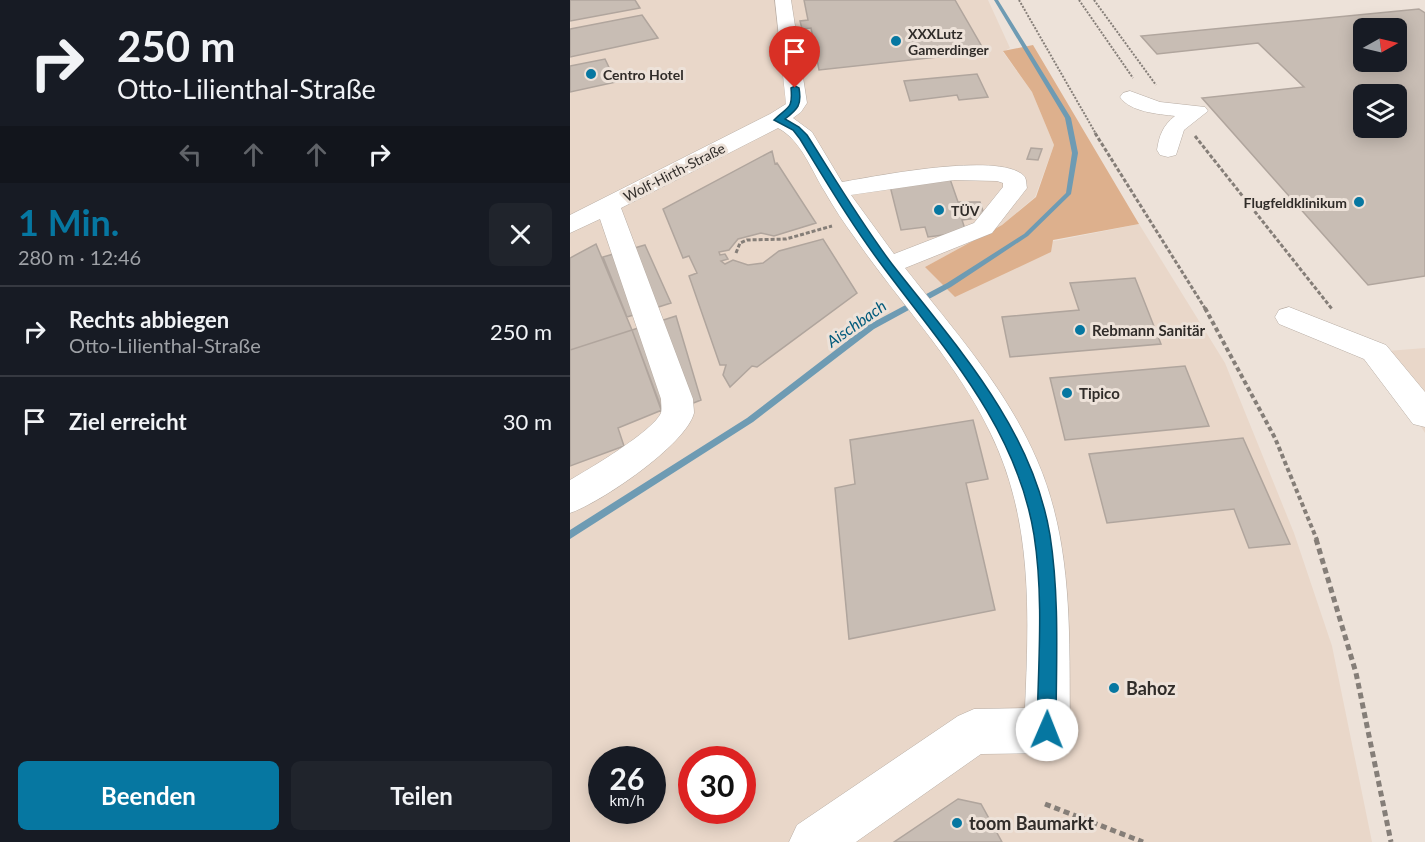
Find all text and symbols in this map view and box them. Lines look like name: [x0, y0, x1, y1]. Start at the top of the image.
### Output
north arrow: [1353, 18, 1407, 72]
map controls: [1353, 18, 1407, 138]
text: 250 m: [117, 21, 235, 71]
icon: right: [18, 24, 96, 102]
place label: XXXLutz Gamerdinger: [908, 25, 990, 58]
pin: [769, 26, 820, 88]
marker: XXXLutz Gamerdinger: [889, 34, 903, 48]
icon: arrive: [778, 35, 811, 68]
place label: Centro Hotel: [603, 66, 684, 83]
marker: Centro Hotel: [584, 67, 598, 81]
text: Otto-Lilienthal-Straße: [117, 72, 376, 105]
button: layers: [1353, 84, 1407, 138]
icon: left: [174, 138, 207, 171]
icon: ahead: [237, 138, 270, 171]
icon: ahead: [300, 138, 333, 171]
icon: right: [363, 138, 396, 171]
street label: Wolf-Hirth-Straße: [620, 139, 728, 205]
place label: Flugfeldklinikum: [1244, 194, 1347, 211]
marker: Flugfeldklinikum: [1352, 195, 1366, 209]
text: 1 Min.: [18, 200, 119, 244]
place label: TÜV: [951, 202, 980, 219]
button: close: [489, 203, 552, 266]
marker: TÜV: [932, 203, 946, 217]
text: 280 m · 12:46: [18, 245, 141, 269]
water label: Aischbach: [822, 296, 889, 351]
text: Rechts abbiegen: [69, 306, 229, 333]
icon: right: [18, 315, 51, 348]
text: 250 m: [490, 318, 552, 345]
place label: Rebmann Sanitär: [1092, 321, 1206, 339]
marker: Rebmann Sanitär: [1073, 323, 1087, 337]
text: Otto-Lilienthal-Straße: [69, 333, 261, 357]
place label: Tipico: [1079, 384, 1120, 402]
marker: Tipico: [1060, 386, 1074, 400]
icon: arrive: [18, 405, 51, 438]
text: Ziel erreicht: [69, 408, 187, 435]
text: 30 m: [503, 408, 552, 435]
place label: Bahoz: [1126, 677, 1175, 699]
marker: Bahoz: [1107, 681, 1121, 695]
position arrow: [1015, 698, 1079, 762]
speed limit sign: 30: [678, 746, 756, 824]
text: 26: [610, 760, 644, 796]
button: Beenden: [18, 761, 279, 830]
button: Teilen: [291, 761, 552, 830]
text: km/h: [609, 791, 645, 809]
place label: toom Baumarkt: [969, 812, 1094, 834]
marker: toom Baumarkt: [950, 816, 964, 830]

